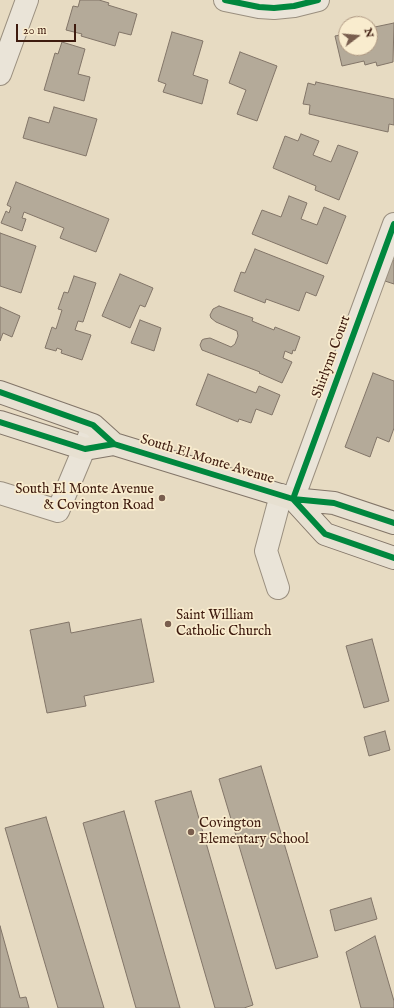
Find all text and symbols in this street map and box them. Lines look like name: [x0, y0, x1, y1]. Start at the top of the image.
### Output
scale bar: [18, 16, 78, 42]
north arrow: [338, 16, 378, 56]
text: 20 m: [23, 23, 46, 38]
text: N: [361, 26, 377, 39]
street label: Shirlynn Court: [309, 313, 355, 401]
street label: South El Monte Avenue: [138, 432, 276, 488]
place label: South El Monte Avenue & Covington Road: [15, 482, 154, 514]
marker: South El Monte Avenue & Covington Road: [157, 493, 167, 503]
place label: Saint William Catholic Church: [176, 608, 272, 640]
marker: Saint William Catholic Church: [163, 619, 173, 629]
place label: Covington Elementary School: [199, 816, 309, 848]
marker: Covington Elementary School: [186, 827, 196, 837]

